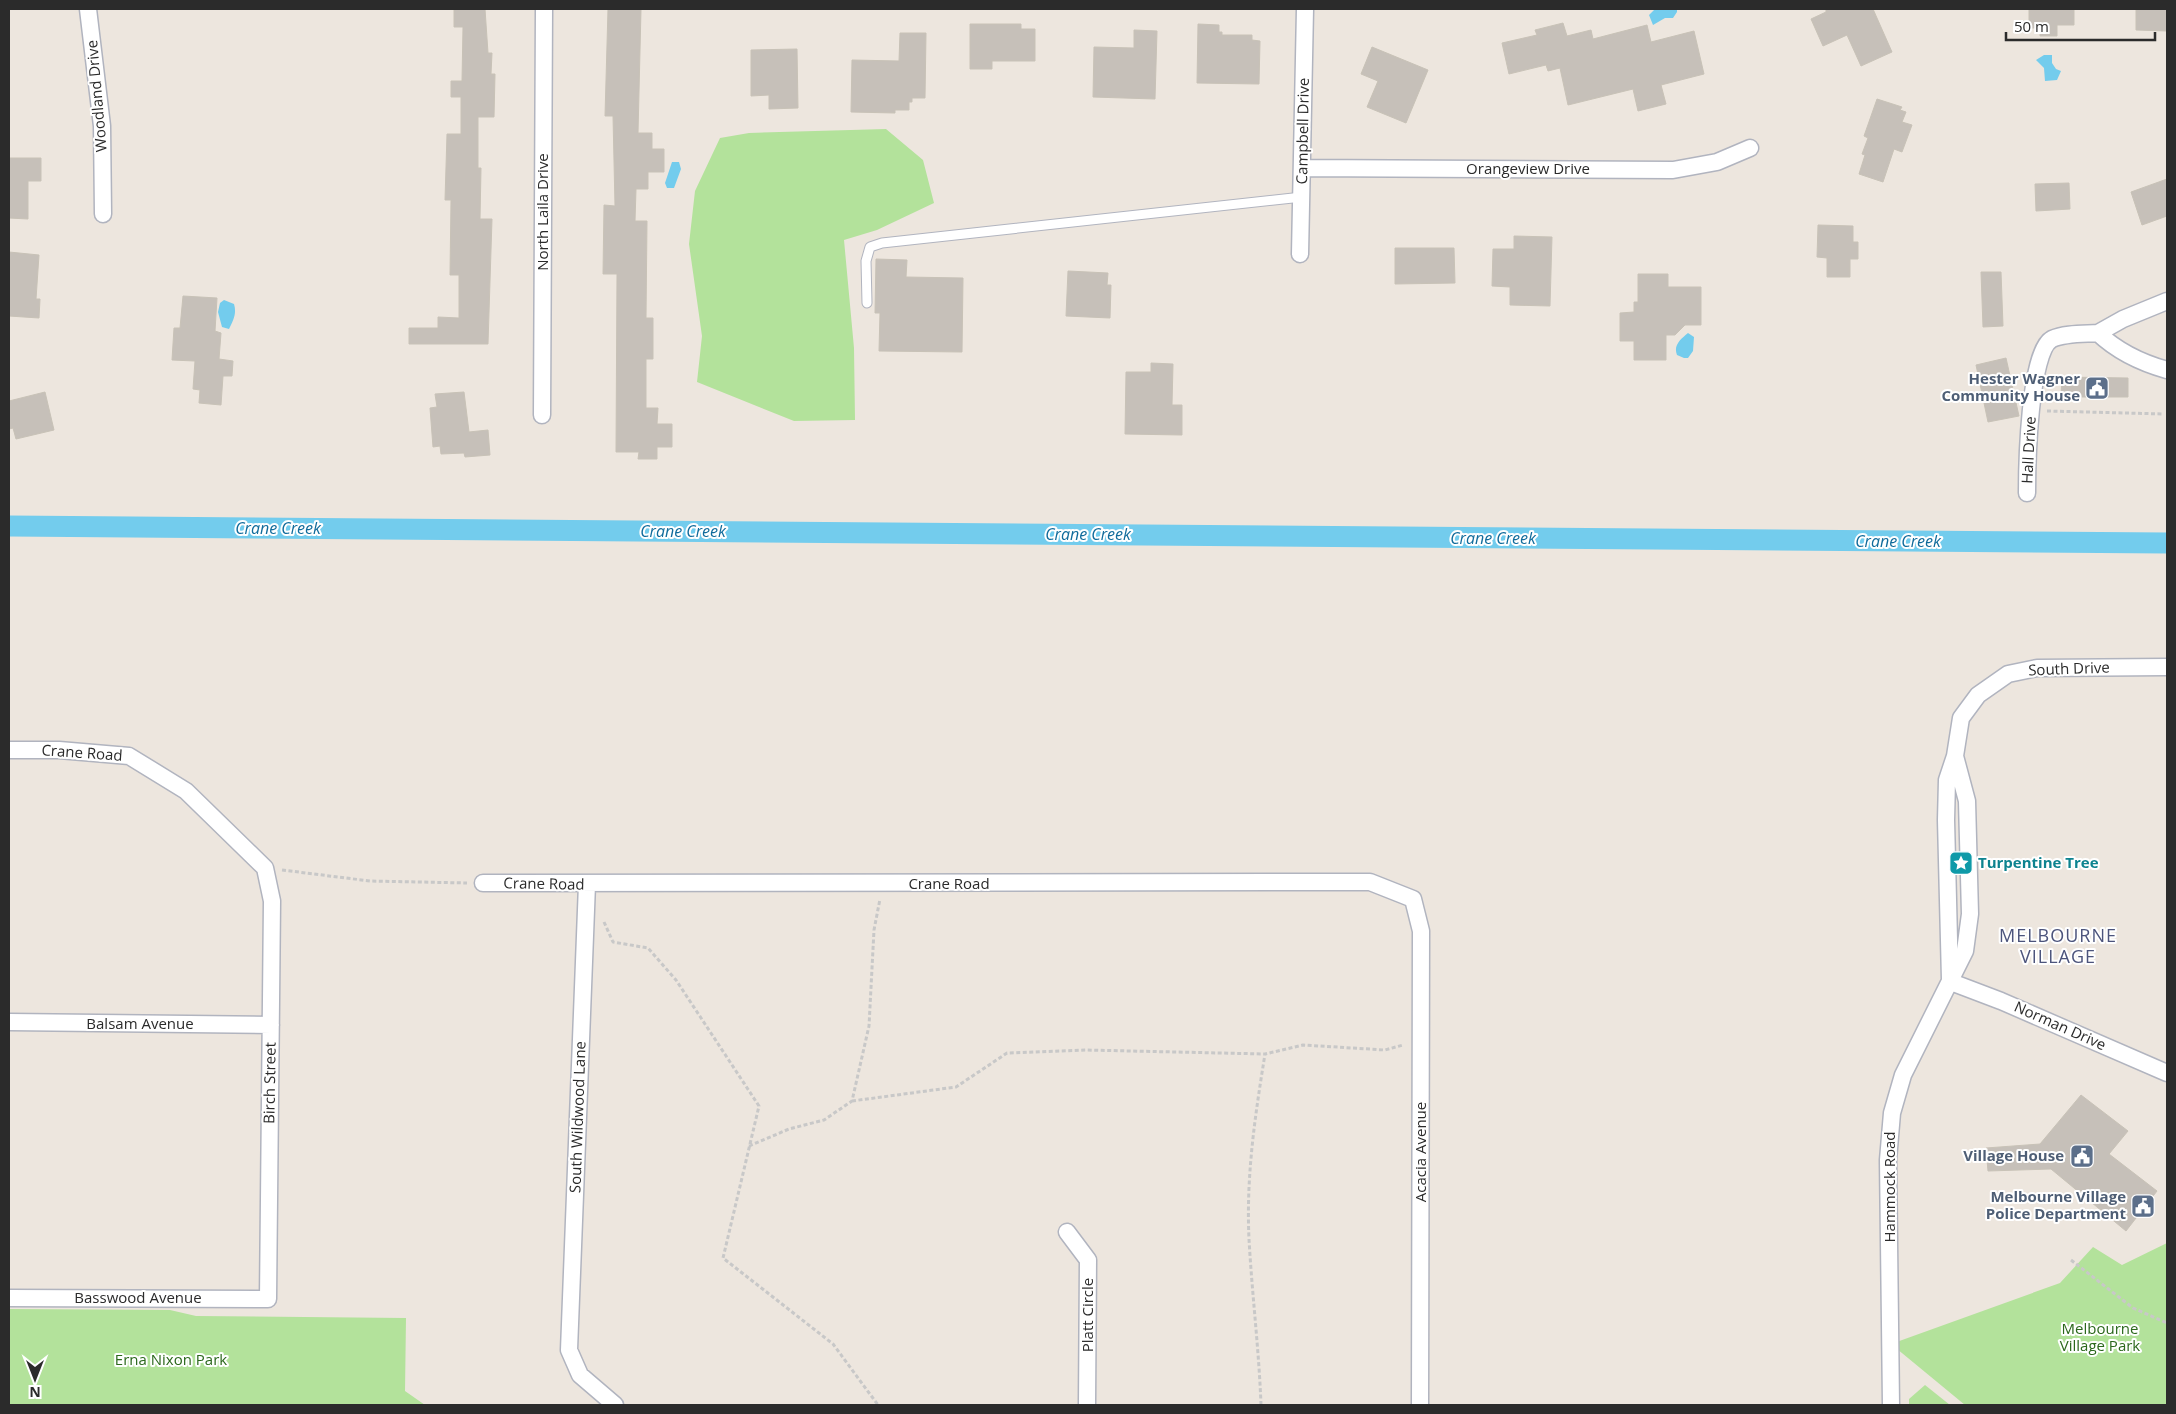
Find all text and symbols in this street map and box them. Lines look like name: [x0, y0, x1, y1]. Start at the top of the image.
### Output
scale bar: [2006, 10, 2155, 42]
text: 50 m: [2014, 16, 2049, 36]
street label: Woodland Drive: [81, 39, 111, 153]
street label: Campbell Drive: [1291, 77, 1313, 184]
street label: North Laila Drive: [532, 153, 552, 271]
street label: Orangeview Drive: [1466, 158, 1590, 178]
place label: Hester Wagner Community House: [1942, 368, 2080, 405]
public building icon: Hester Wagner Community House: [2084, 375, 2110, 401]
street label: Hall Drive: [2016, 416, 2040, 484]
water label: Crane Creek: [235, 517, 322, 539]
water label: Crane Creek: [640, 520, 727, 542]
water label: Crane Creek: [1045, 523, 1132, 545]
water label: Crane Creek: [1450, 527, 1537, 549]
water label: Crane Creek: [1855, 530, 1942, 552]
street label: South Drive: [2028, 657, 2110, 679]
street label: Crane Road: [41, 739, 123, 765]
place icon: Turpentine Tree: [1948, 850, 1974, 876]
place label: Turpentine Tree: [1978, 852, 2099, 872]
street label: Crane Road: [503, 872, 585, 894]
street label: Crane Road: [908, 873, 990, 893]
district label: MELBOURNE VILLAGE: [1999, 923, 2117, 968]
street label: Norman Drive: [2011, 996, 2109, 1054]
street label: Balsam Avenue: [86, 1013, 194, 1033]
street label: South Wildwood Lane: [564, 1041, 590, 1193]
street label: Birch Street: [258, 1042, 280, 1124]
street label: Acacia Avenue: [1410, 1102, 1430, 1202]
street label: Hammock Road: [1879, 1132, 1899, 1242]
public building icon: Village House: [2069, 1143, 2095, 1169]
place label: Village House: [1963, 1145, 2064, 1165]
place label: Melbourne Village Police Department: [1986, 1186, 2126, 1223]
public building icon: Melbourne Village Police Department: [2130, 1193, 2156, 1219]
street label: Platt Circle: [1077, 1278, 1097, 1352]
street label: Basswood Avenue: [74, 1287, 202, 1307]
park label: Melbourne Village Park: [2060, 1318, 2140, 1355]
park label: Erna Nixon Park: [115, 1349, 227, 1369]
north arrow: [10, 1354, 60, 1404]
text: N: [29, 1383, 41, 1402]

